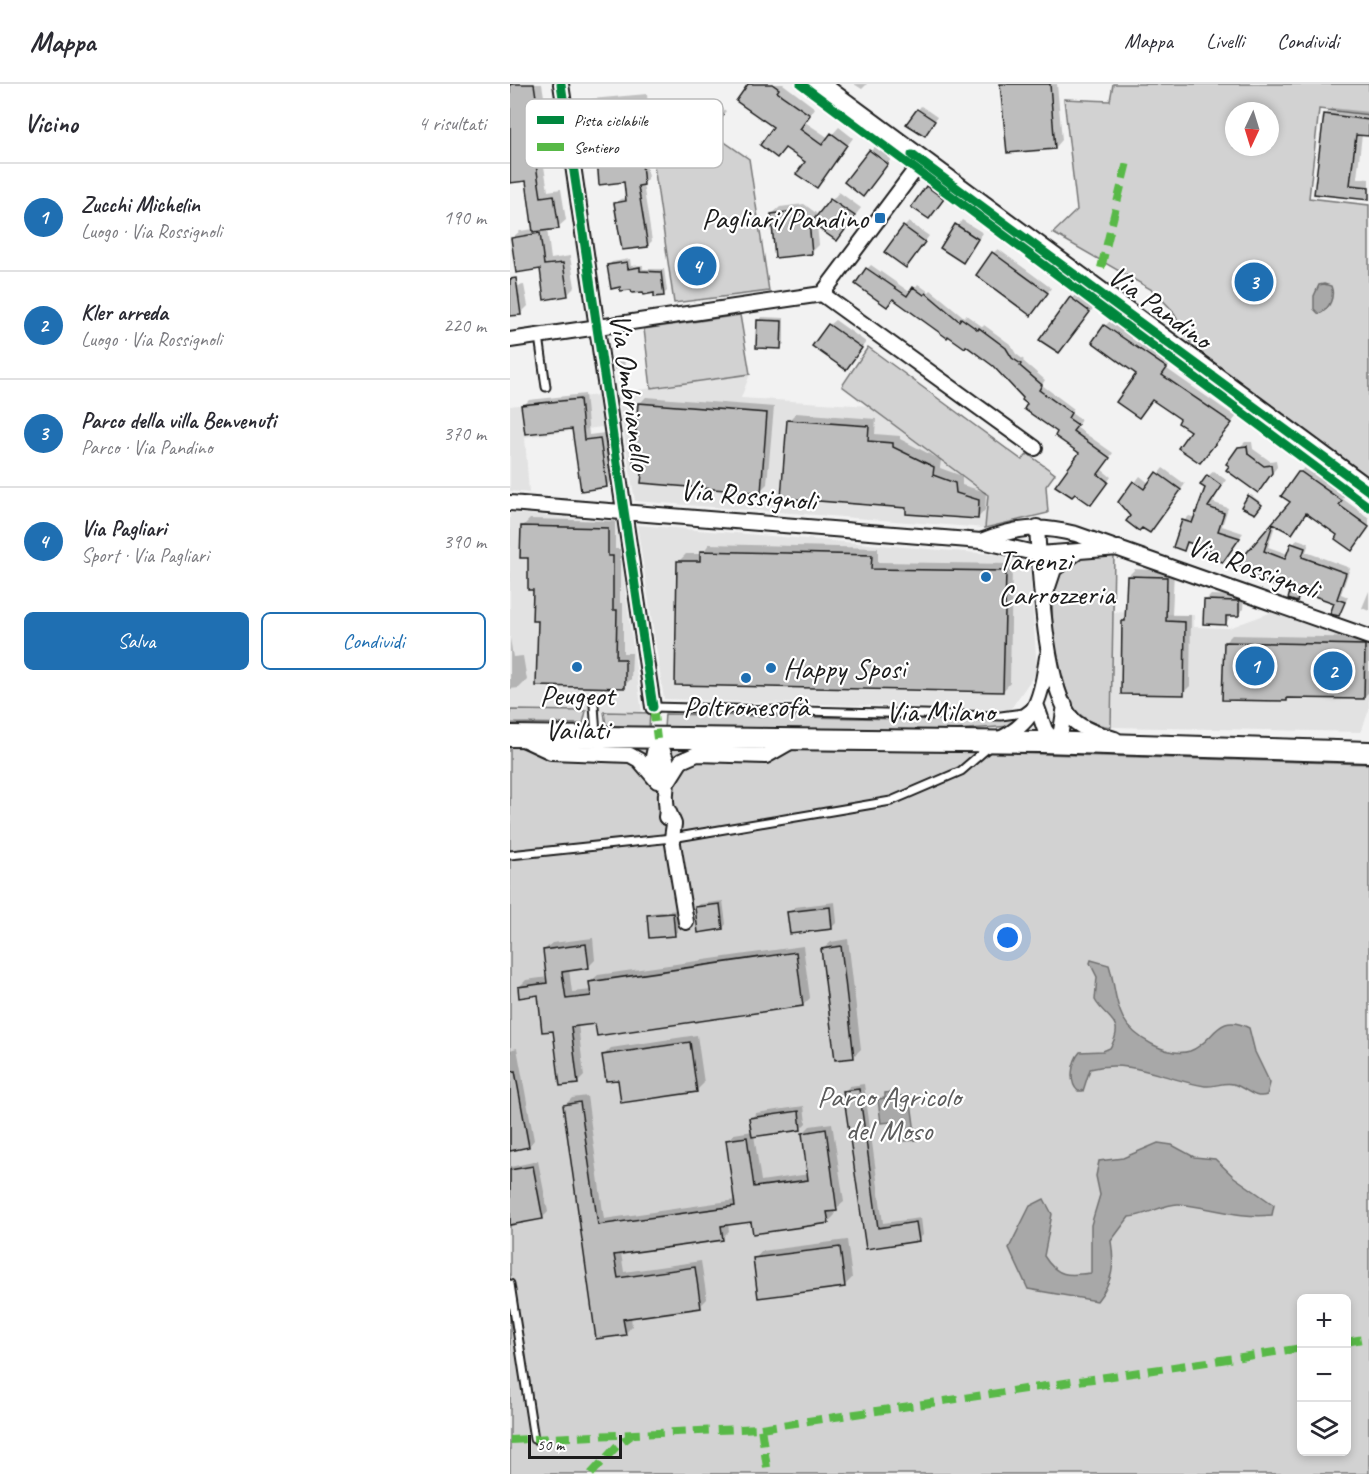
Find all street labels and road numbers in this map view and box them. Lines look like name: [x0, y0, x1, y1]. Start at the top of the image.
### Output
street label: Via Pandino: [1100, 256, 1222, 360]
street label: Via Ombrianello: [601, 311, 661, 474]
street label: Via Rossignoli: [678, 470, 821, 520]
street label: Via Rossignoli: [1182, 526, 1327, 609]
street label: Via Milano: [885, 692, 998, 730]

